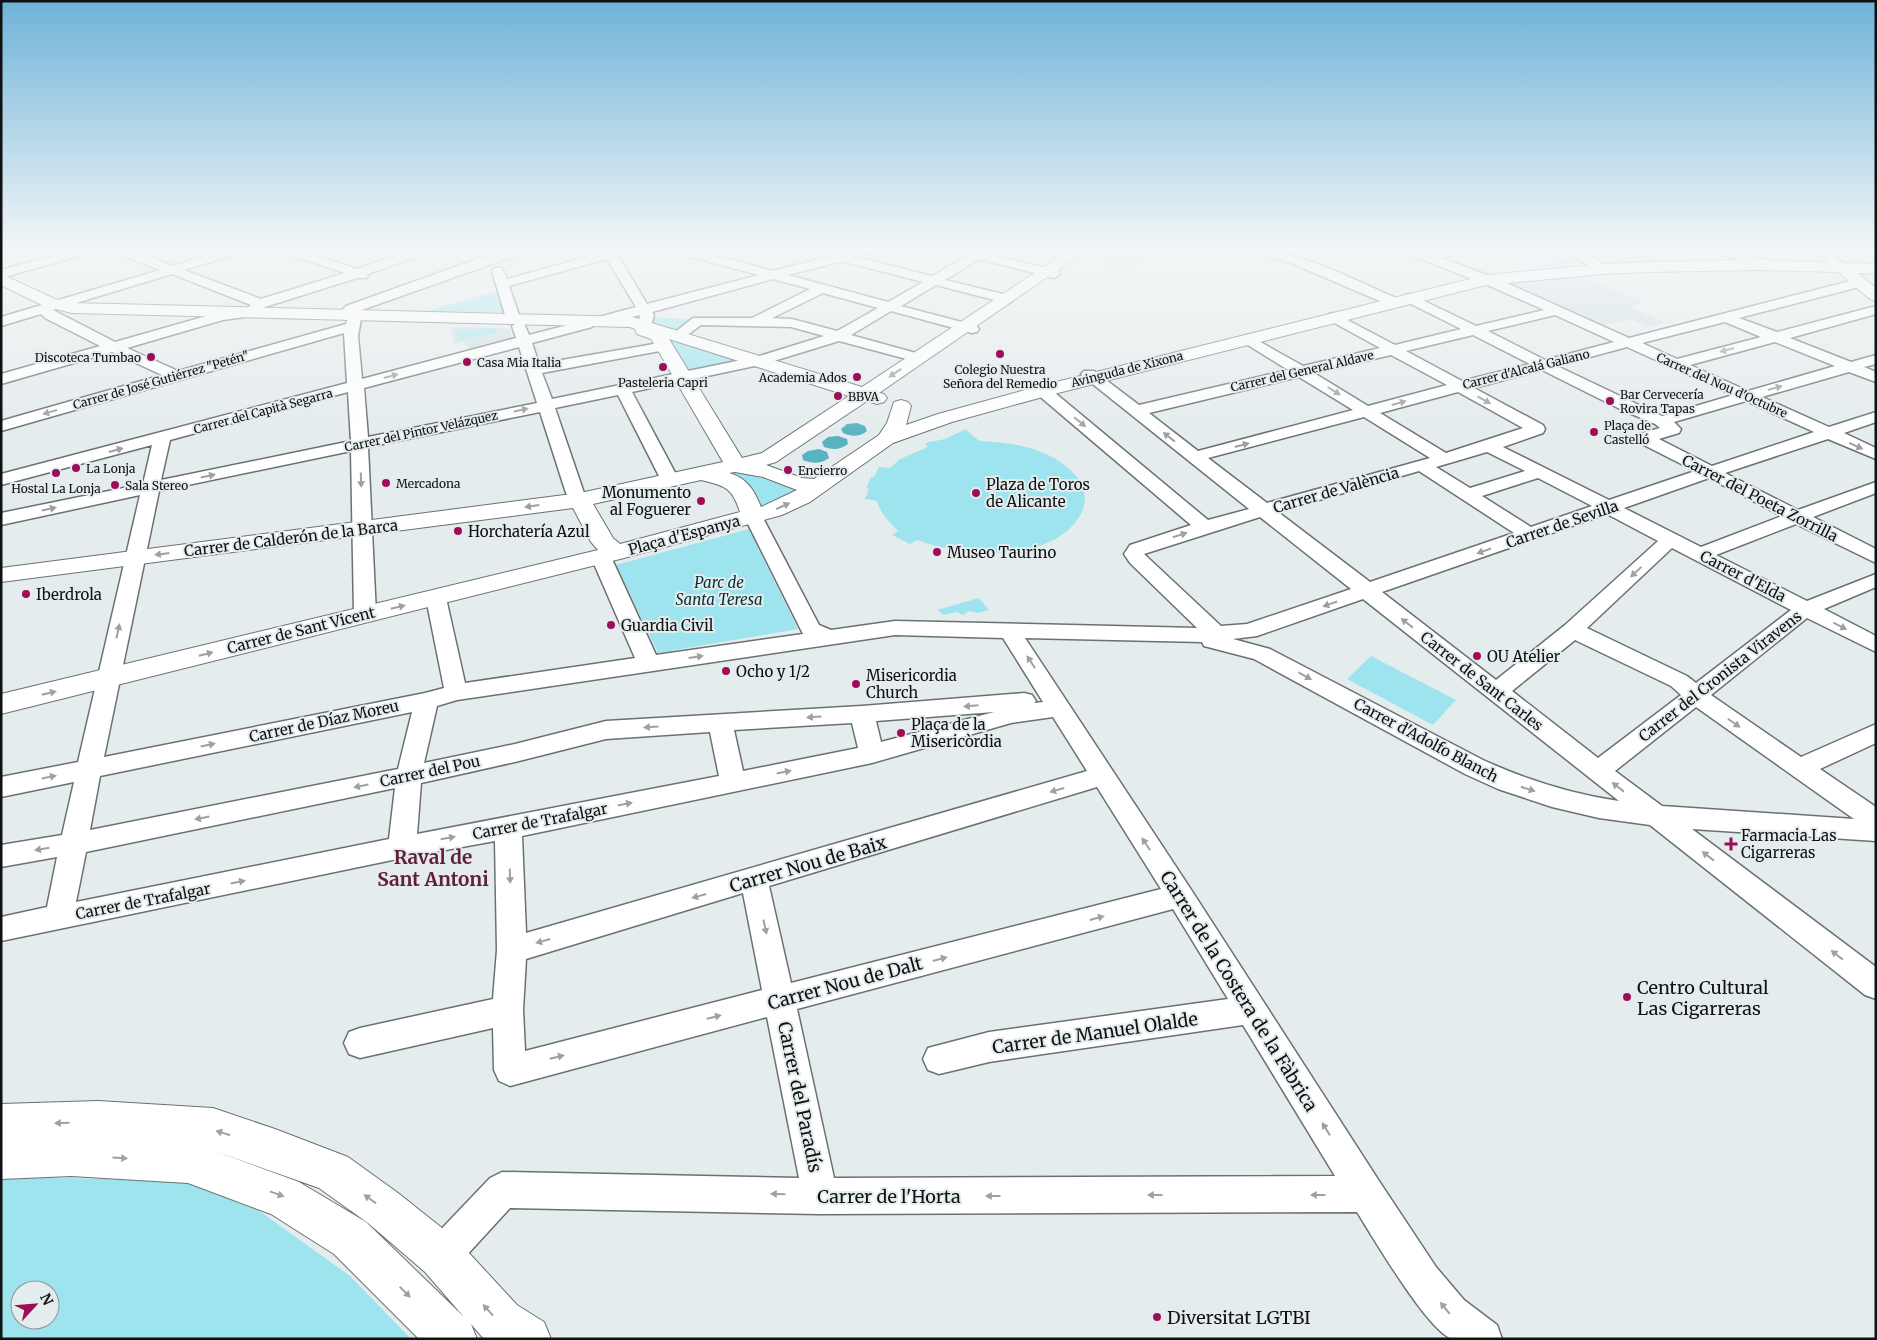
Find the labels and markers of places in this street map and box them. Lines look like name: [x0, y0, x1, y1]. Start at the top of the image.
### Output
marker: Colegio Nuestra Señora del Remedio: [994, 348, 1006, 360]
place label: Discoteca Tumbao: [35, 350, 141, 365]
marker: Discoteca Tumbao: [145, 351, 157, 363]
place label: Casa Mia Italia: [477, 355, 562, 370]
marker: Casa Mia Italia: [461, 356, 473, 368]
marker: Pasteleria Capri: [657, 361, 669, 373]
place label: Colegio Nuestra Señora del Remedio: [943, 362, 1057, 391]
place label: Academia Ados: [758, 370, 847, 385]
marker: Academia Ados: [851, 371, 863, 383]
place label: Pasteleria Capri: [618, 375, 708, 390]
place label: Bar Cervecería Rovira Tapas: [1620, 387, 1704, 416]
place label: BBVA: [848, 389, 880, 404]
marker: BBVA: [832, 390, 844, 402]
marker: Bar Cervecería Rovira Tapas: [1604, 395, 1616, 407]
place label: Plaça de Castelló: [1604, 418, 1651, 447]
marker: Plaça de Castelló: [1588, 426, 1600, 438]
place label: La Lonja: [86, 461, 136, 476]
marker: La Lonja: [70, 462, 82, 474]
place label: Encierro: [798, 463, 847, 478]
marker: Encierro: [782, 464, 794, 476]
marker: Hostal La Lonja: [50, 467, 62, 479]
place label: Plaza de Toros de Alicante: [986, 475, 1090, 511]
place label: Mercadona: [396, 476, 461, 491]
marker: Mercadona: [380, 477, 392, 489]
place label: Sala Stereo: [125, 478, 188, 493]
marker: Sala Stereo: [109, 479, 121, 491]
place label: Hostal La Lonja: [11, 481, 101, 496]
place label: Monumento al Foguerer: [602, 483, 691, 519]
marker: Plaza de Toros de Alicante: [970, 487, 982, 499]
marker: Monumento al Foguerer: [695, 495, 707, 507]
place label: Horchatería Azul: [468, 522, 590, 541]
marker: Horchatería Azul: [452, 525, 464, 537]
place label: Museo Taurino: [947, 543, 1057, 562]
marker: Museo Taurino: [931, 546, 943, 558]
place label: Iberdrola: [36, 585, 102, 604]
marker: Iberdrola: [20, 588, 32, 600]
place label: Guardia Civil: [621, 616, 714, 635]
marker: Guardia Civil: [605, 619, 617, 631]
place label: OU Atelier: [1487, 647, 1560, 666]
marker: OU Atelier: [1471, 650, 1483, 662]
place label: Ocho y 1/2: [736, 662, 810, 681]
marker: Ocho y 1/2: [720, 665, 732, 677]
place label: Misericordia Church: [866, 666, 957, 702]
marker: Misericordia Church: [850, 678, 862, 690]
place label: Plaça de la Misericòrdia: [911, 715, 1002, 751]
marker: Plaça de la Misericòrdia: [895, 727, 907, 739]
place label: Farmacia Las Cigarreras: [1741, 826, 1837, 862]
marker: Farmacia Las Cigarreras: [1725, 838, 1737, 850]
place label: Centro Cultural Las Cigarreras: [1637, 976, 1769, 1020]
marker: Centro Cultural Las Cigarreras: [1621, 991, 1633, 1003]
place label: Diversitat LGTBI: [1167, 1306, 1311, 1329]
marker: Diversitat LGTBI: [1151, 1311, 1163, 1323]

